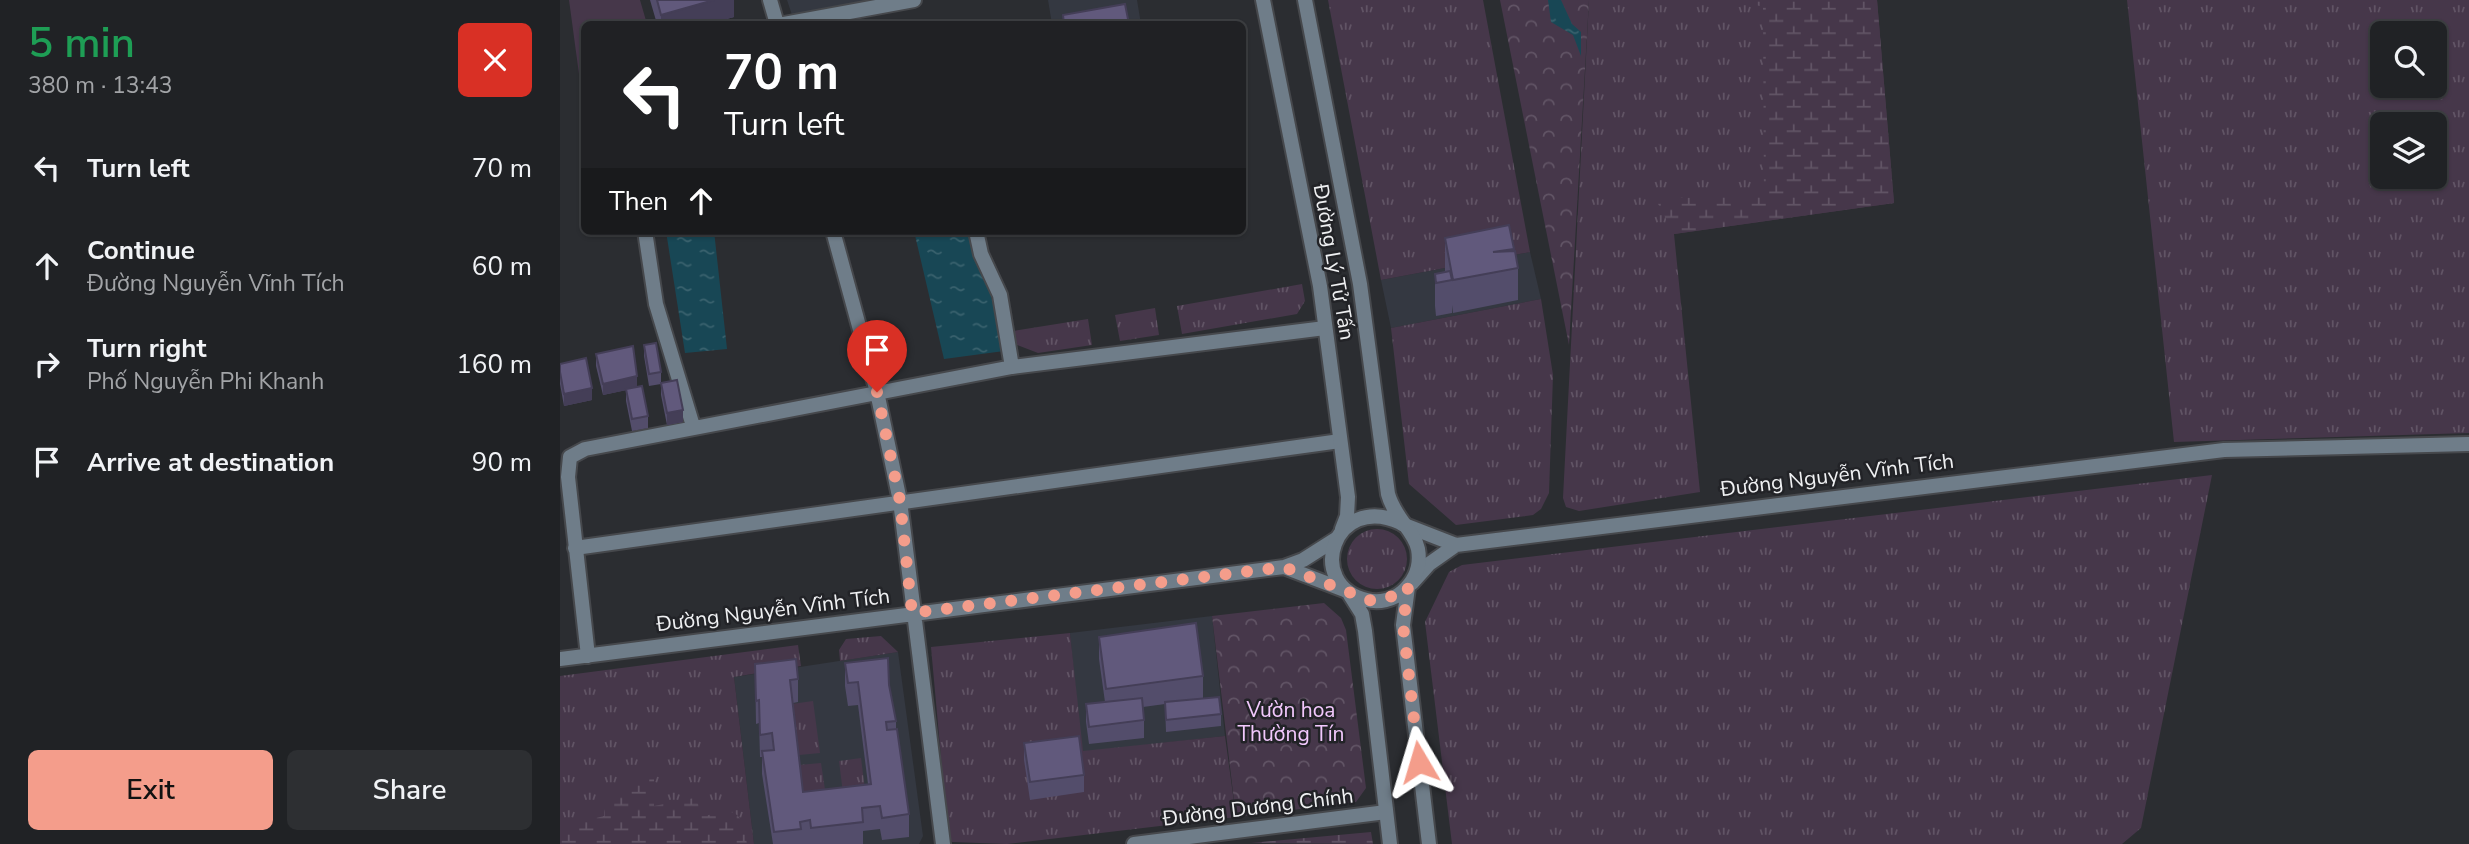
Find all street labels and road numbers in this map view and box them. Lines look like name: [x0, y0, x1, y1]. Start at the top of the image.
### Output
street label: Đường Lý Tử Tấn: [1306, 181, 1361, 342]
street label: Đường Nguyễn Vĩnh Tích: [1718, 447, 1955, 503]
street label: Đường Nguyễn Vĩnh Tích: [654, 582, 891, 638]
street label: Đường Dương Chính: [1160, 781, 1355, 833]

